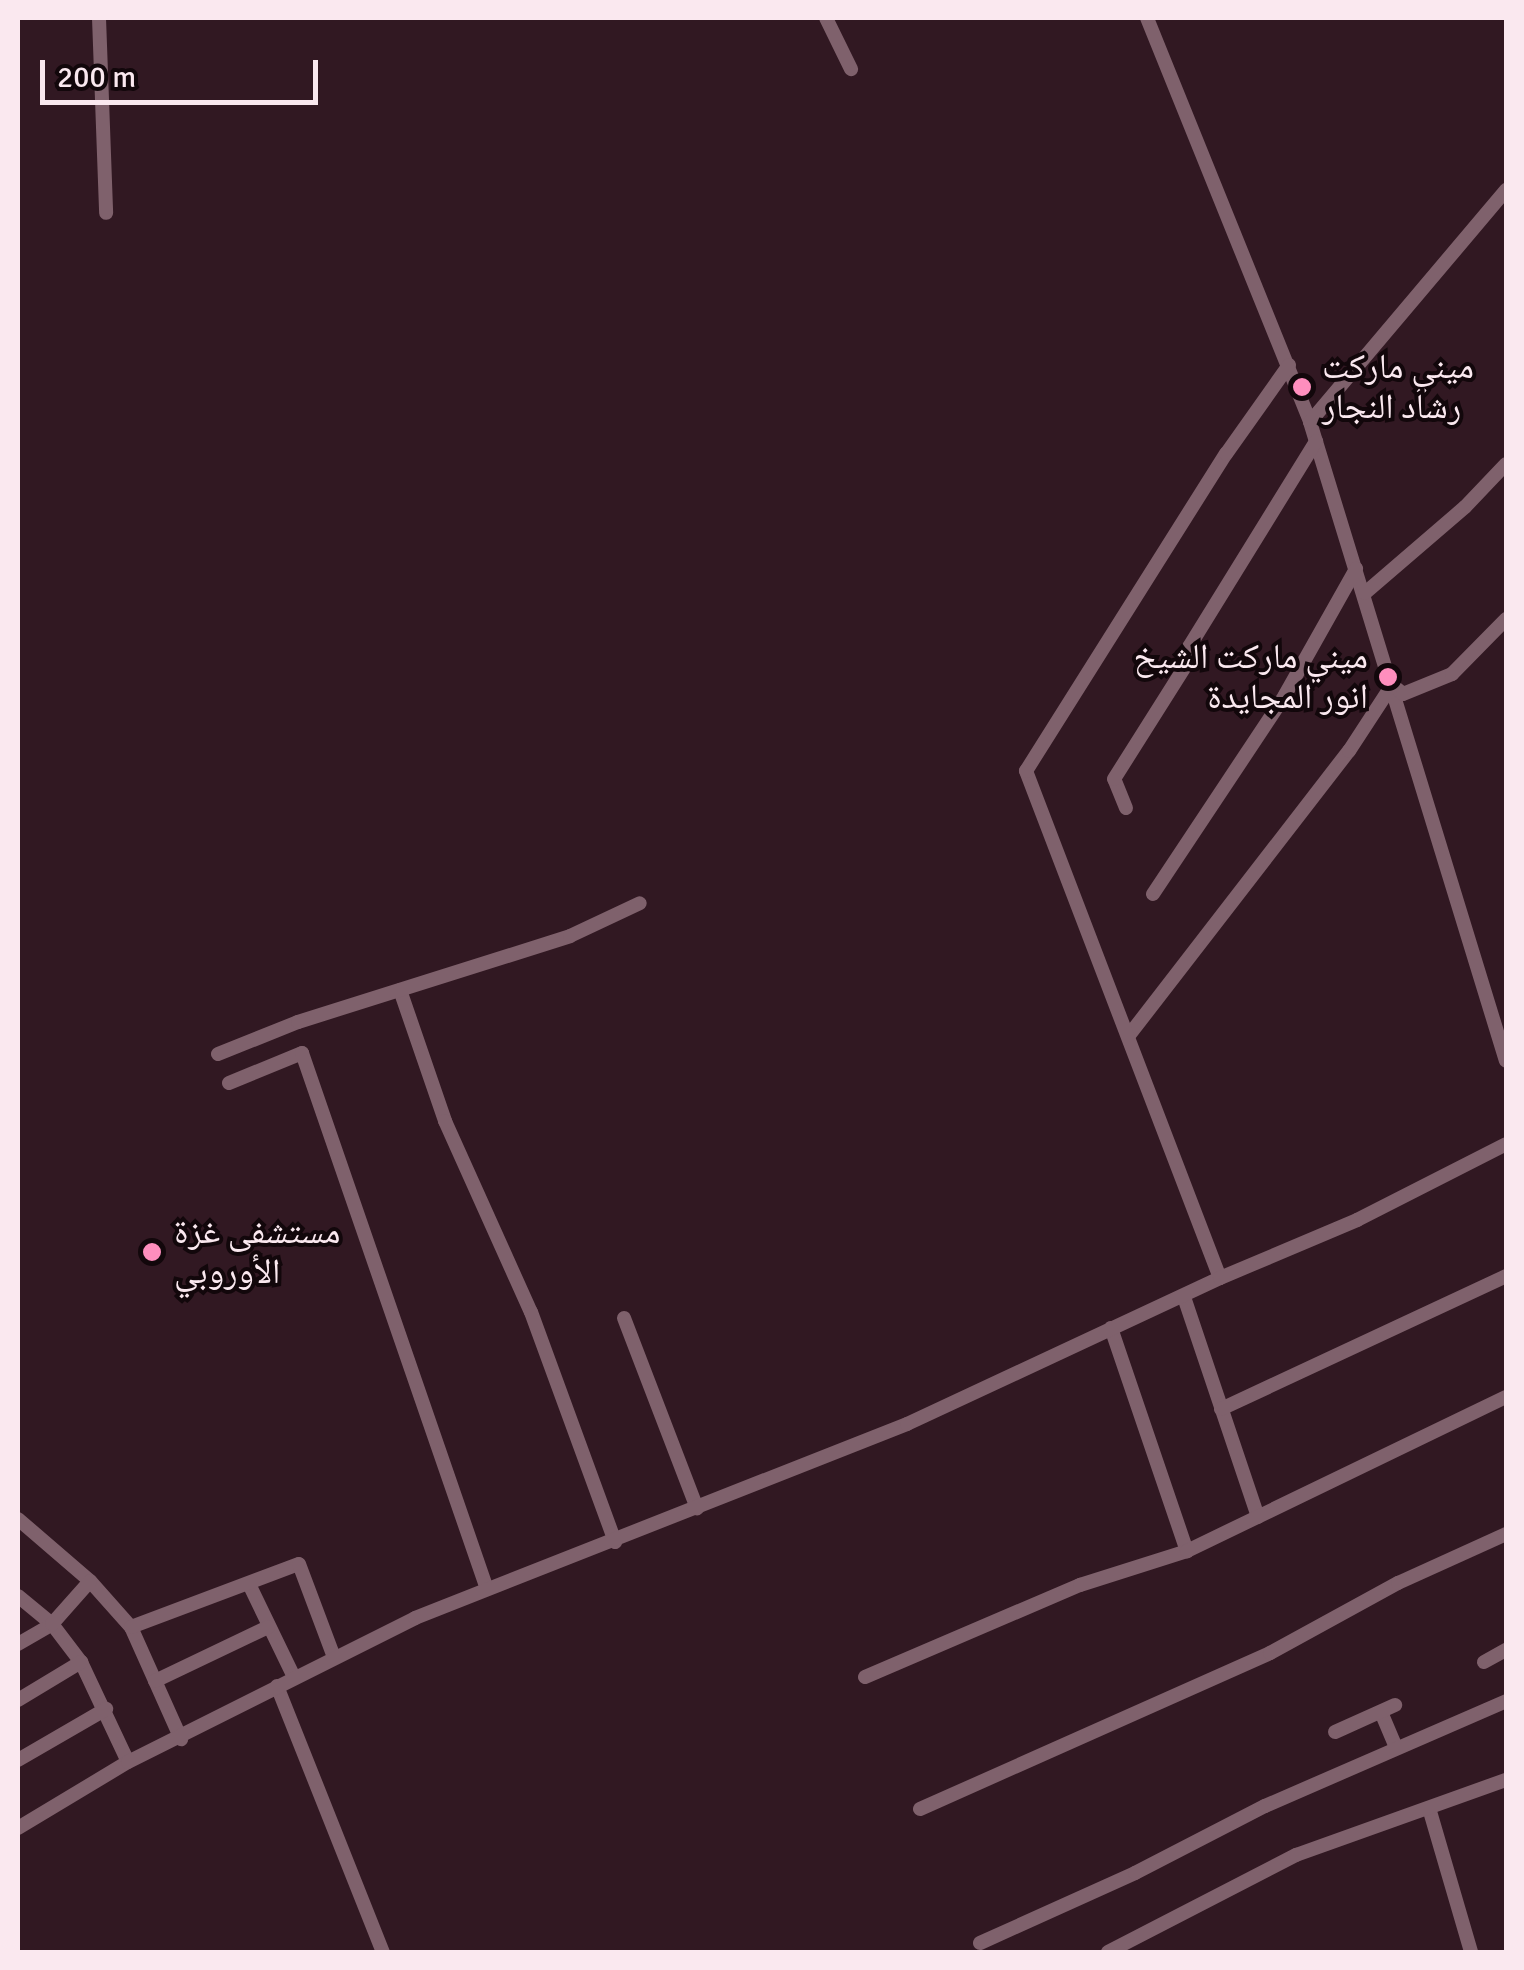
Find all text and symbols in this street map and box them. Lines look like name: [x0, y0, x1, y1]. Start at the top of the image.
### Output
scale bar: [45, 40, 322, 102]
text: 200 m: [57, 59, 136, 96]
place label: ميني ماركت رشاد النجار: [1322, 346, 1474, 428]
marker: ميني ماركت رشاد النجار: [1291, 376, 1313, 398]
place label: ميني ماركت الشيخ انور المجايدة: [1133, 636, 1368, 718]
marker: ميني ماركت الشيخ انور المجايدة: [1377, 666, 1399, 688]
place label: مستشفى غزة الأوروبي: [174, 1211, 340, 1293]
marker: مستشفى غزة الأوروبي: [139, 1239, 165, 1265]

